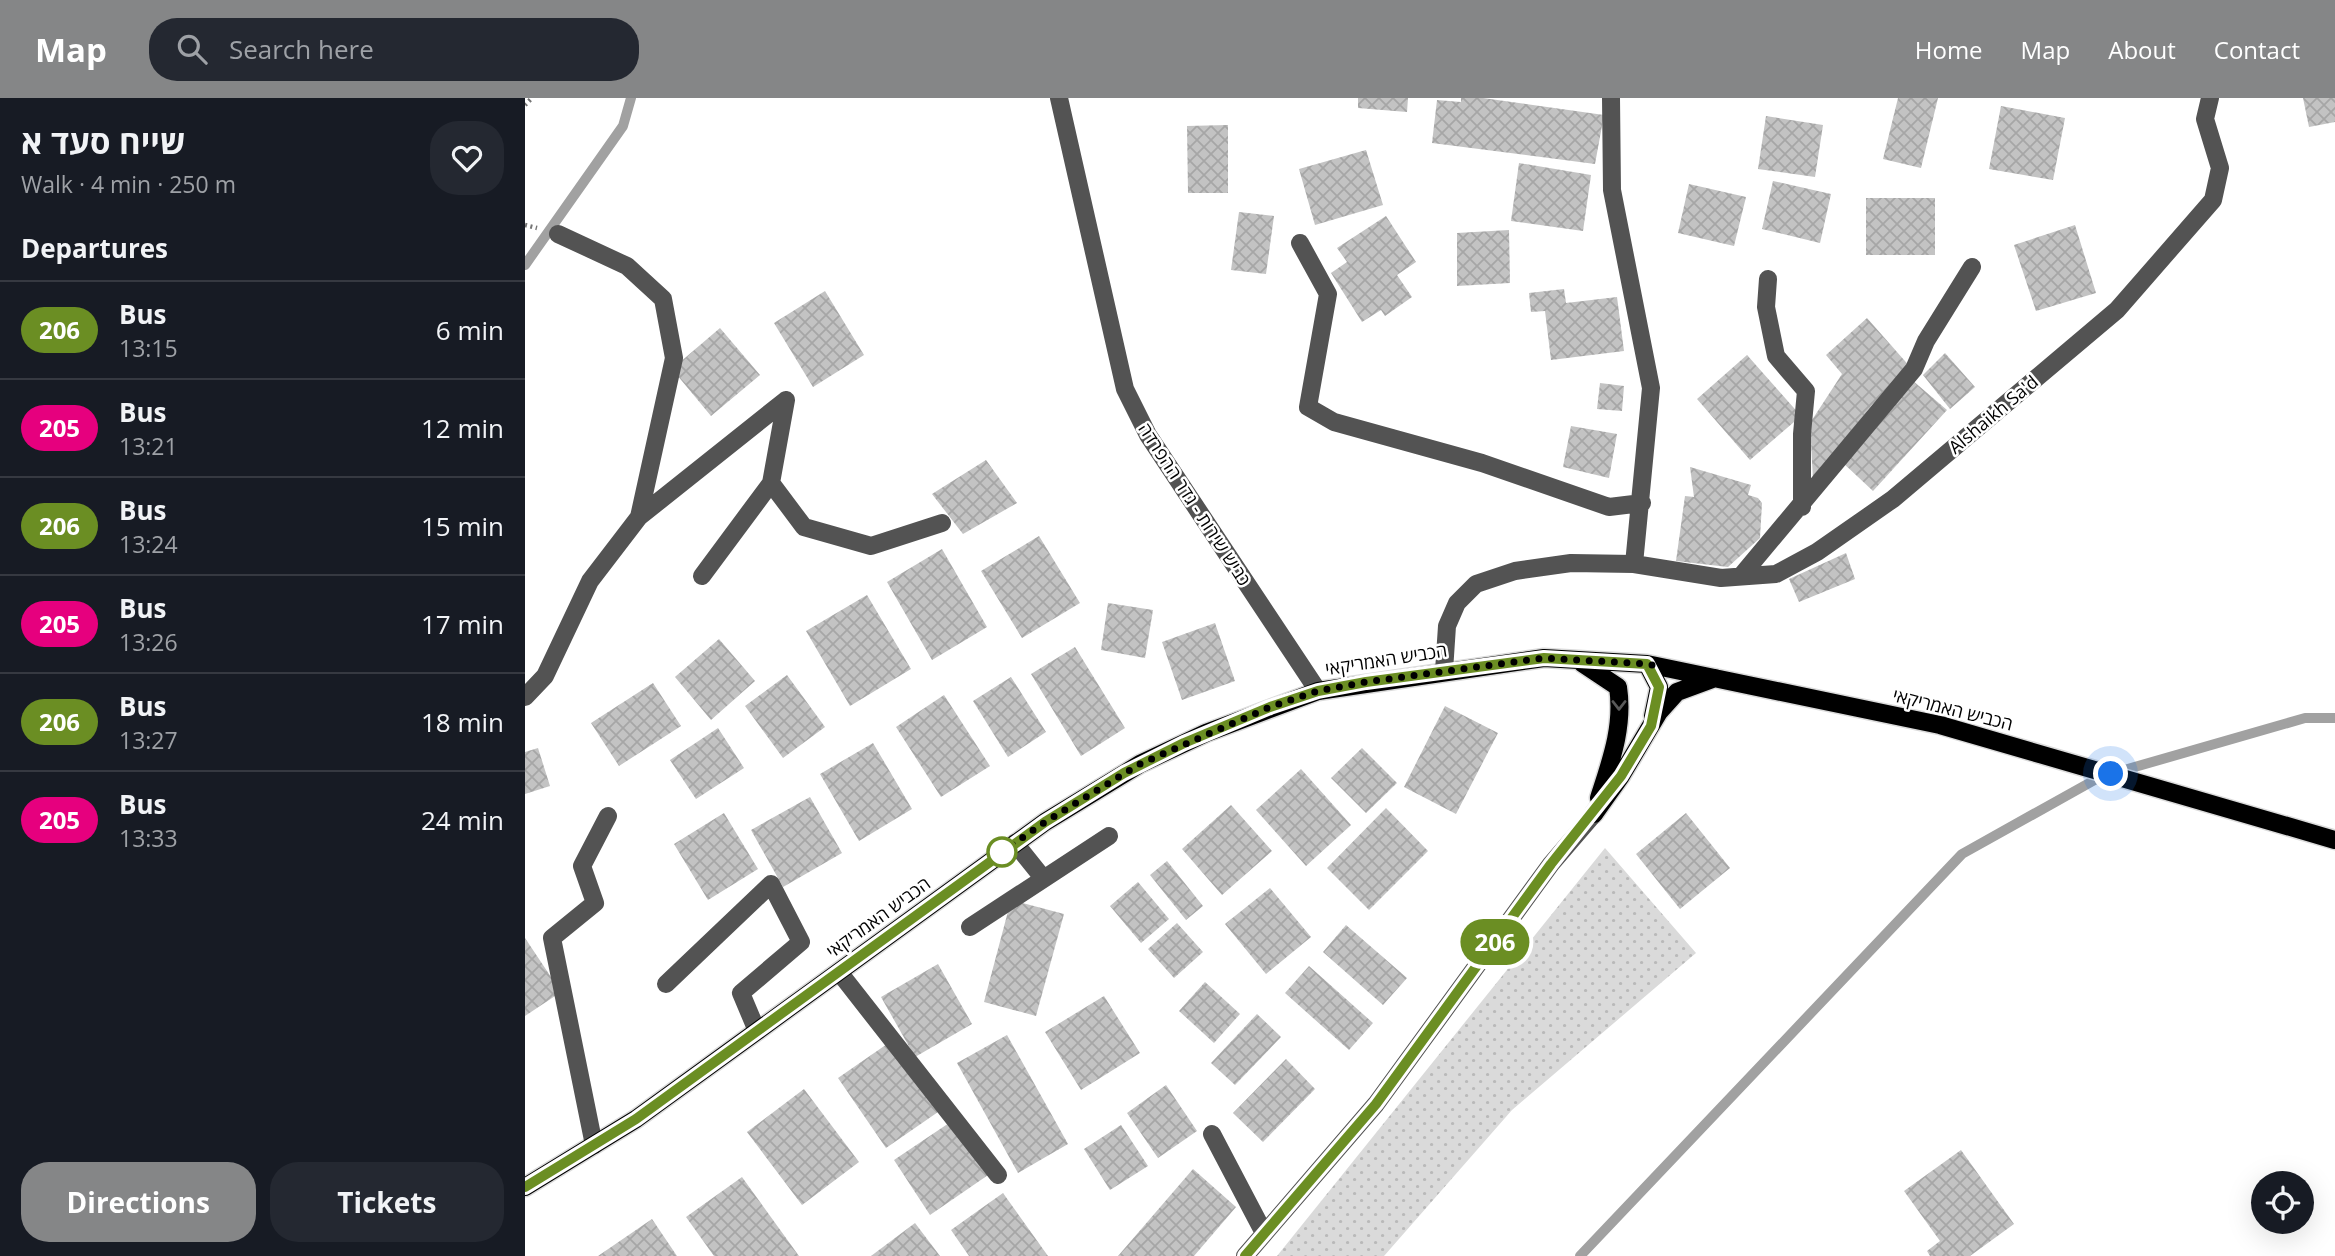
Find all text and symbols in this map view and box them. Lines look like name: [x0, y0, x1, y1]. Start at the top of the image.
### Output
search box: [149, 18, 639, 81]
text: Map: [35, 27, 107, 72]
icon: search: [173, 30, 211, 68]
text: Search here: [229, 31, 374, 67]
text: Home: [1915, 33, 1983, 66]
text: Map: [2021, 33, 2070, 66]
text: About: [2108, 33, 2176, 66]
text: Contact: [2214, 33, 2300, 66]
text: שייח סעד א: [21, 119, 186, 164]
button: heart: [430, 121, 504, 195]
text: Walk · 4 min · 250 m: [21, 168, 236, 200]
text: Departures: [21, 230, 168, 266]
text: Bus: [119, 296, 166, 332]
text: 6 min: [436, 312, 504, 348]
text: 206: [39, 313, 80, 346]
text: 13:15: [119, 332, 178, 364]
street label: Alshaikh Sa'd: [1943, 369, 2043, 459]
text: Bus: [119, 394, 166, 430]
text: 12 min: [421, 410, 504, 446]
text: 205: [39, 411, 80, 444]
street label: כביש שירות - גדר ההפרדה: [1133, 418, 1257, 590]
text: 13:21: [119, 430, 178, 462]
text: Bus: [119, 492, 166, 528]
text: 15 min: [421, 508, 504, 544]
text: 206: [39, 509, 80, 542]
text: 13:24: [119, 528, 178, 560]
text: Bus: [119, 590, 166, 626]
text: 17 min: [421, 606, 504, 642]
text: 205: [39, 607, 80, 640]
text: 13:26: [119, 626, 178, 658]
street label: הכביש האמריקאי: [1323, 638, 1449, 680]
street label: הכביש האמריקאי: [1890, 682, 2016, 736]
text: Bus: [119, 688, 166, 724]
one-way arrow: [1611, 700, 1627, 710]
text: 18 min: [421, 704, 504, 740]
text: 206: [39, 705, 80, 738]
text: 13:27: [119, 724, 178, 756]
your location: [2093, 756, 2128, 791]
text: Bus: [119, 786, 166, 822]
text: 24 min: [421, 802, 504, 838]
text: 205: [39, 803, 80, 836]
text: 13:33: [119, 822, 178, 854]
unlabelled marker: [987, 837, 1017, 867]
street label: הכביש האמריקאי: [821, 871, 935, 963]
line badge: 206: [1455, 919, 1535, 965]
text: 206: [1474, 925, 1516, 958]
button: Directions: [21, 1162, 256, 1242]
button: Tickets: [270, 1162, 504, 1242]
map controls: [2251, 1171, 2314, 1234]
button: locate: [2251, 1171, 2314, 1234]

